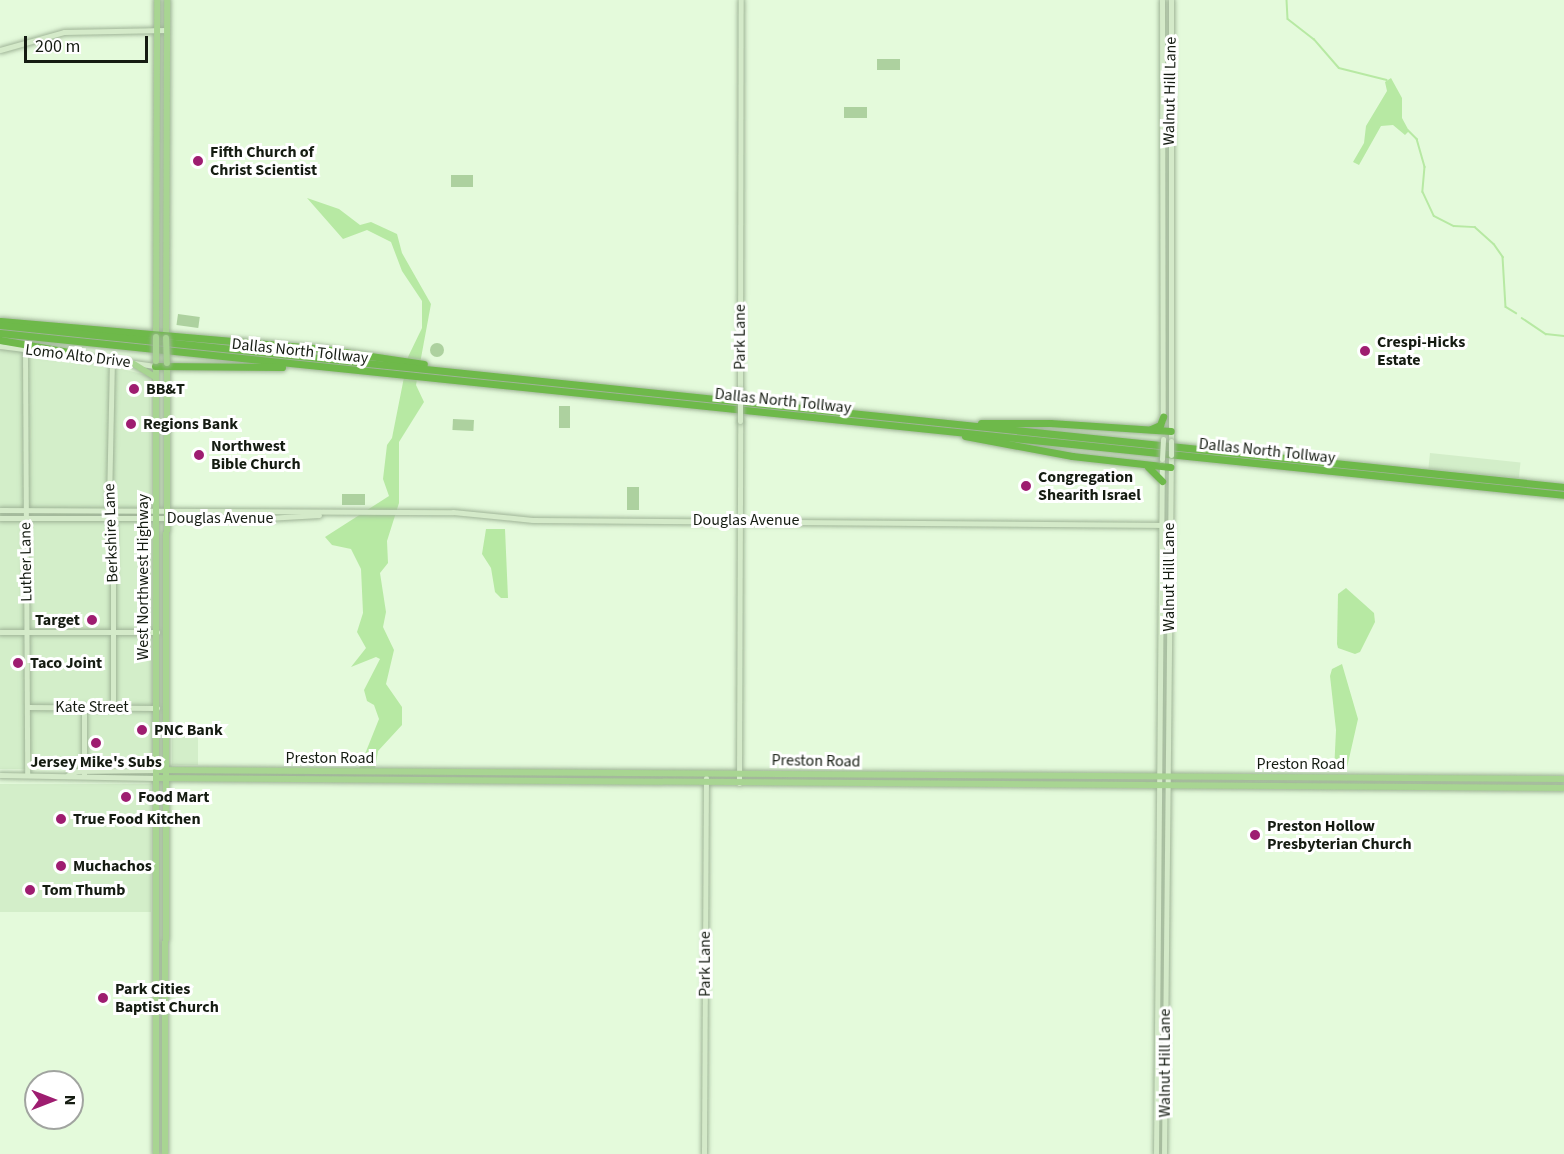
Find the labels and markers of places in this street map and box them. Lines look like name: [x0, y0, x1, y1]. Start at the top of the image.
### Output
place label: Fifth Church of Christ Scientist: [210, 142, 317, 180]
marker: Fifth Church of Christ Scientist: [191, 154, 205, 168]
place label: Crespi-Hicks Estate: [1377, 332, 1465, 370]
marker: Crespi-Hicks Estate: [1358, 344, 1372, 358]
place label: BB&T: [146, 379, 185, 399]
marker: BB&T: [127, 382, 141, 396]
place label: Regions Bank: [143, 414, 238, 434]
marker: Regions Bank: [124, 417, 138, 431]
place label: Northwest Bible Church: [211, 436, 301, 474]
marker: Northwest Bible Church: [192, 448, 206, 462]
place label: Congregation Shearith Israel: [1038, 467, 1141, 505]
marker: Congregation Shearith Israel: [1019, 479, 1033, 493]
place label: Target: [35, 610, 80, 630]
marker: Target: [85, 613, 99, 627]
place label: Taco Joint: [30, 653, 102, 673]
marker: Taco Joint: [11, 656, 25, 670]
place label: PNC Bank: [154, 720, 223, 740]
marker: PNC Bank: [135, 723, 149, 737]
marker: Jersey Mike's Subs: [89, 736, 103, 750]
place label: Jersey Mike's Subs: [30, 752, 162, 772]
place label: Food Mart: [138, 787, 209, 807]
marker: Food Mart: [119, 790, 133, 804]
place label: True Food Kitchen: [73, 809, 201, 829]
marker: True Food Kitchen: [54, 812, 68, 826]
place label: Preston Hollow Presbyterian Church: [1267, 816, 1412, 854]
marker: Preston Hollow Presbyterian Church: [1248, 828, 1262, 842]
place label: Muchachos: [73, 856, 152, 876]
marker: Muchachos: [54, 859, 68, 873]
place label: Tom Thumb: [42, 880, 125, 900]
marker: Tom Thumb: [23, 883, 37, 897]
place label: Park Cities Baptist Church: [115, 979, 219, 1017]
marker: Park Cities Baptist Church: [96, 991, 110, 1005]

